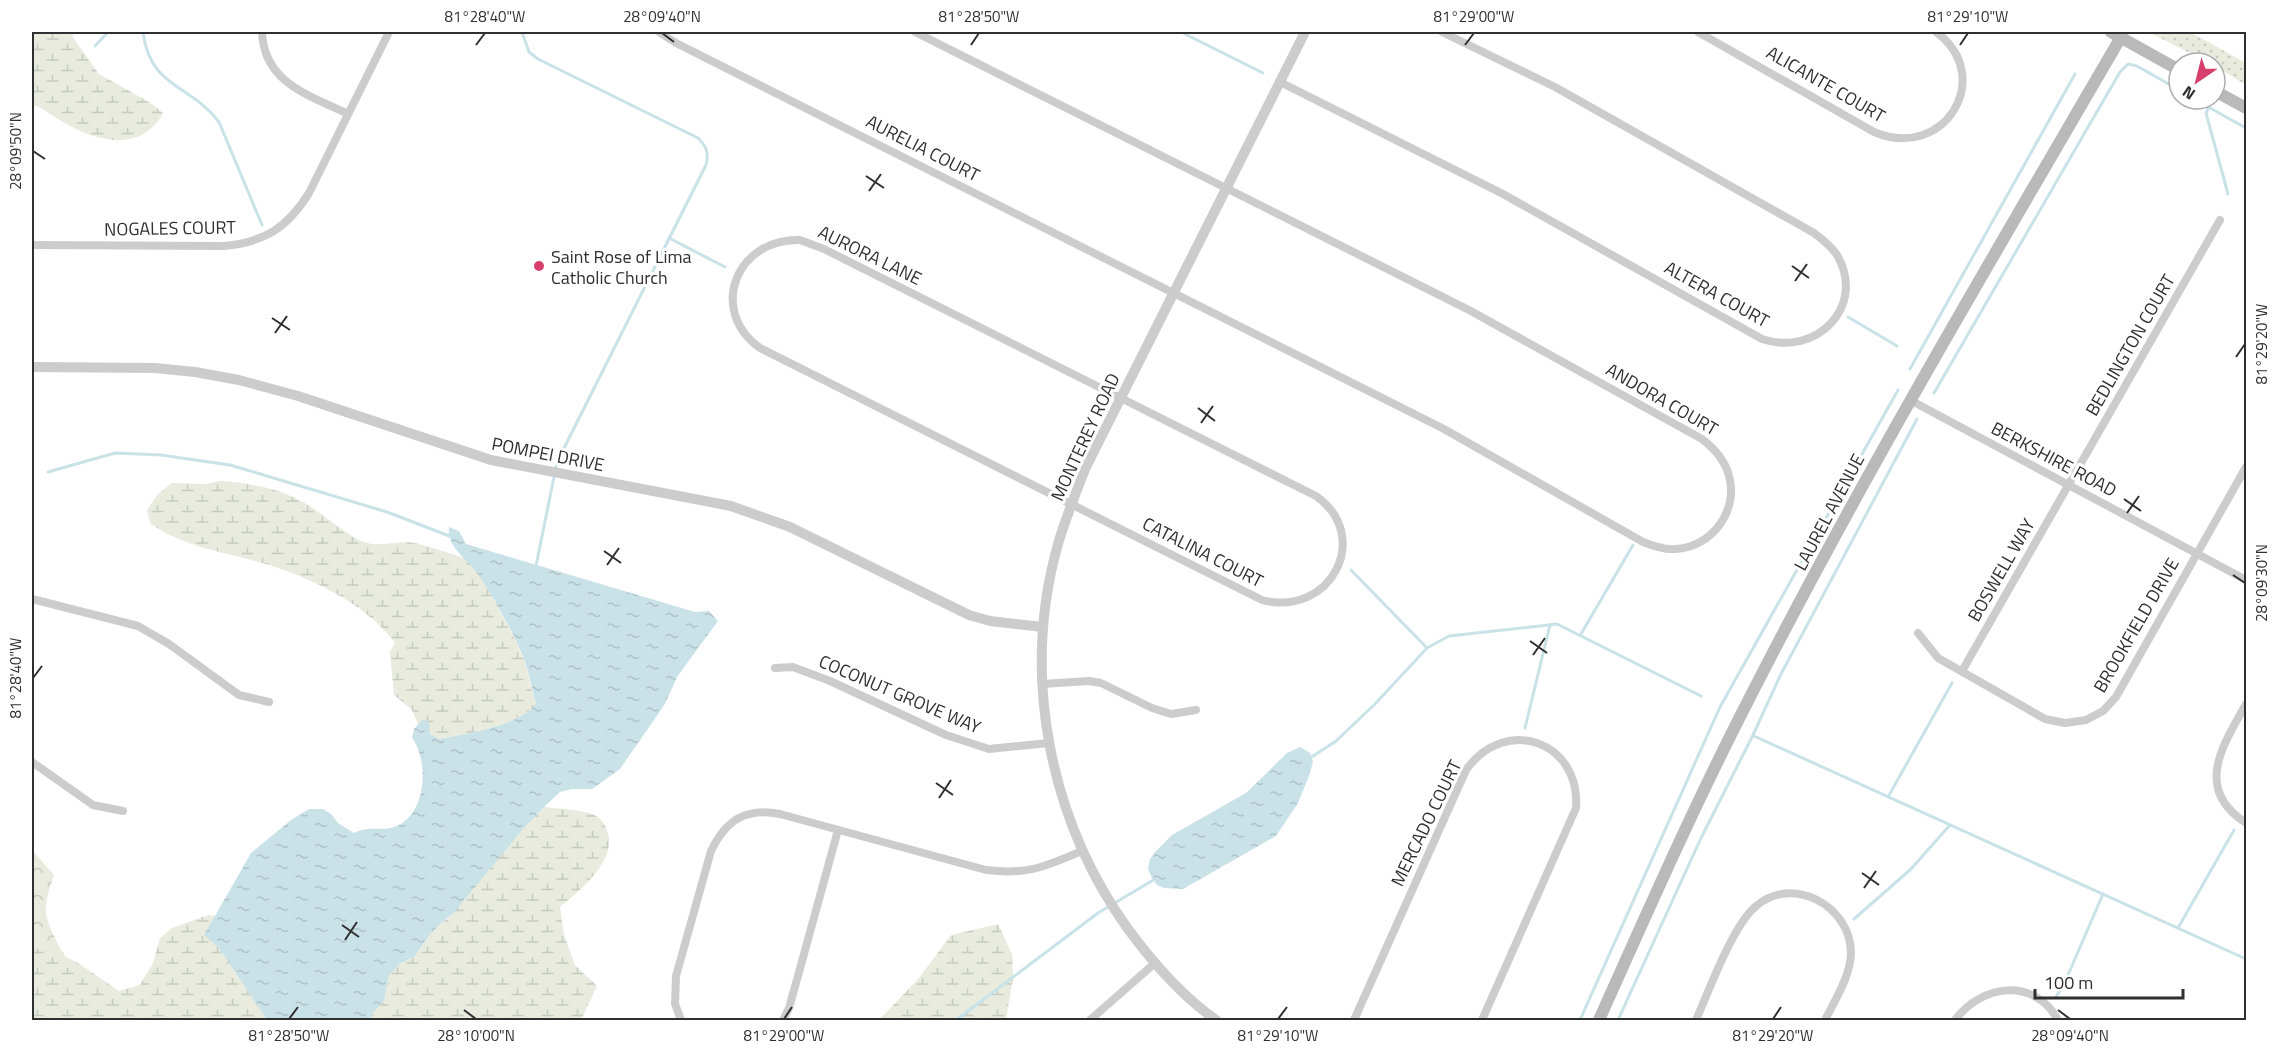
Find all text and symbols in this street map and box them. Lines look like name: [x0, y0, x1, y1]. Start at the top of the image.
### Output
text: 81°28'40"W: [445, 5, 525, 28]
text: 28°09'40"N: [623, 5, 701, 28]
text: 81°28'50"W: [939, 5, 1019, 28]
text: 81°29'00"W: [1434, 5, 1514, 28]
text: 81°29'10"W: [1928, 5, 2008, 28]
street label: ALICANTE COURT: [1762, 39, 1891, 129]
north arrow: [2167, 51, 2227, 111]
text: N: [2177, 80, 2200, 106]
street label: AURELIA COURT: [861, 108, 985, 189]
text: 28°09'50"N: [4, 112, 27, 190]
street label: NOGALES COURT: [104, 213, 237, 243]
street label: AURORA LANE: [814, 218, 926, 292]
place label: Saint Rose of Lima Catholic Church: [551, 243, 692, 291]
street label: ALTERA COURT: [1660, 254, 1775, 334]
marker: Saint Rose of Lima Catholic Church: [532, 259, 546, 273]
street label: BEDLINGTON COURT: [2078, 269, 2182, 421]
text: 81°29'20"W: [2250, 304, 2273, 384]
street label: ANDORA COURT: [1601, 356, 1724, 442]
street label: MONTEREY ROAD: [1044, 369, 1126, 505]
street label: BERKSHIRE ROAD: [1986, 414, 2122, 504]
street label: POMPEI DRIVE: [489, 430, 607, 478]
street label: LAUREL AVENUE: [1787, 449, 1871, 575]
street label: CATALINA COURT: [1138, 510, 1269, 594]
street label: BOSWELL WAY: [1961, 513, 2042, 627]
text: 28°09'30"N: [2250, 544, 2273, 622]
street label: BROOKFIELD DRIVE: [2086, 552, 2186, 697]
text: 81°28'40"W: [4, 638, 27, 718]
street label: COCONUT GROVE WAY: [815, 648, 985, 740]
street label: MERCADO COURT: [1384, 755, 1469, 891]
scale bar: [2035, 962, 2184, 1000]
text: 100 m: [2044, 969, 2093, 996]
text: 81°28'50"W: [249, 1024, 329, 1047]
text: 28°10'00"N: [437, 1024, 515, 1047]
text: 81°29'00"W: [744, 1024, 824, 1047]
text: 81°29'10"W: [1238, 1024, 1318, 1047]
text: 81°29'20"W: [1733, 1024, 1813, 1047]
text: 28°09'40"N: [2031, 1024, 2109, 1047]

